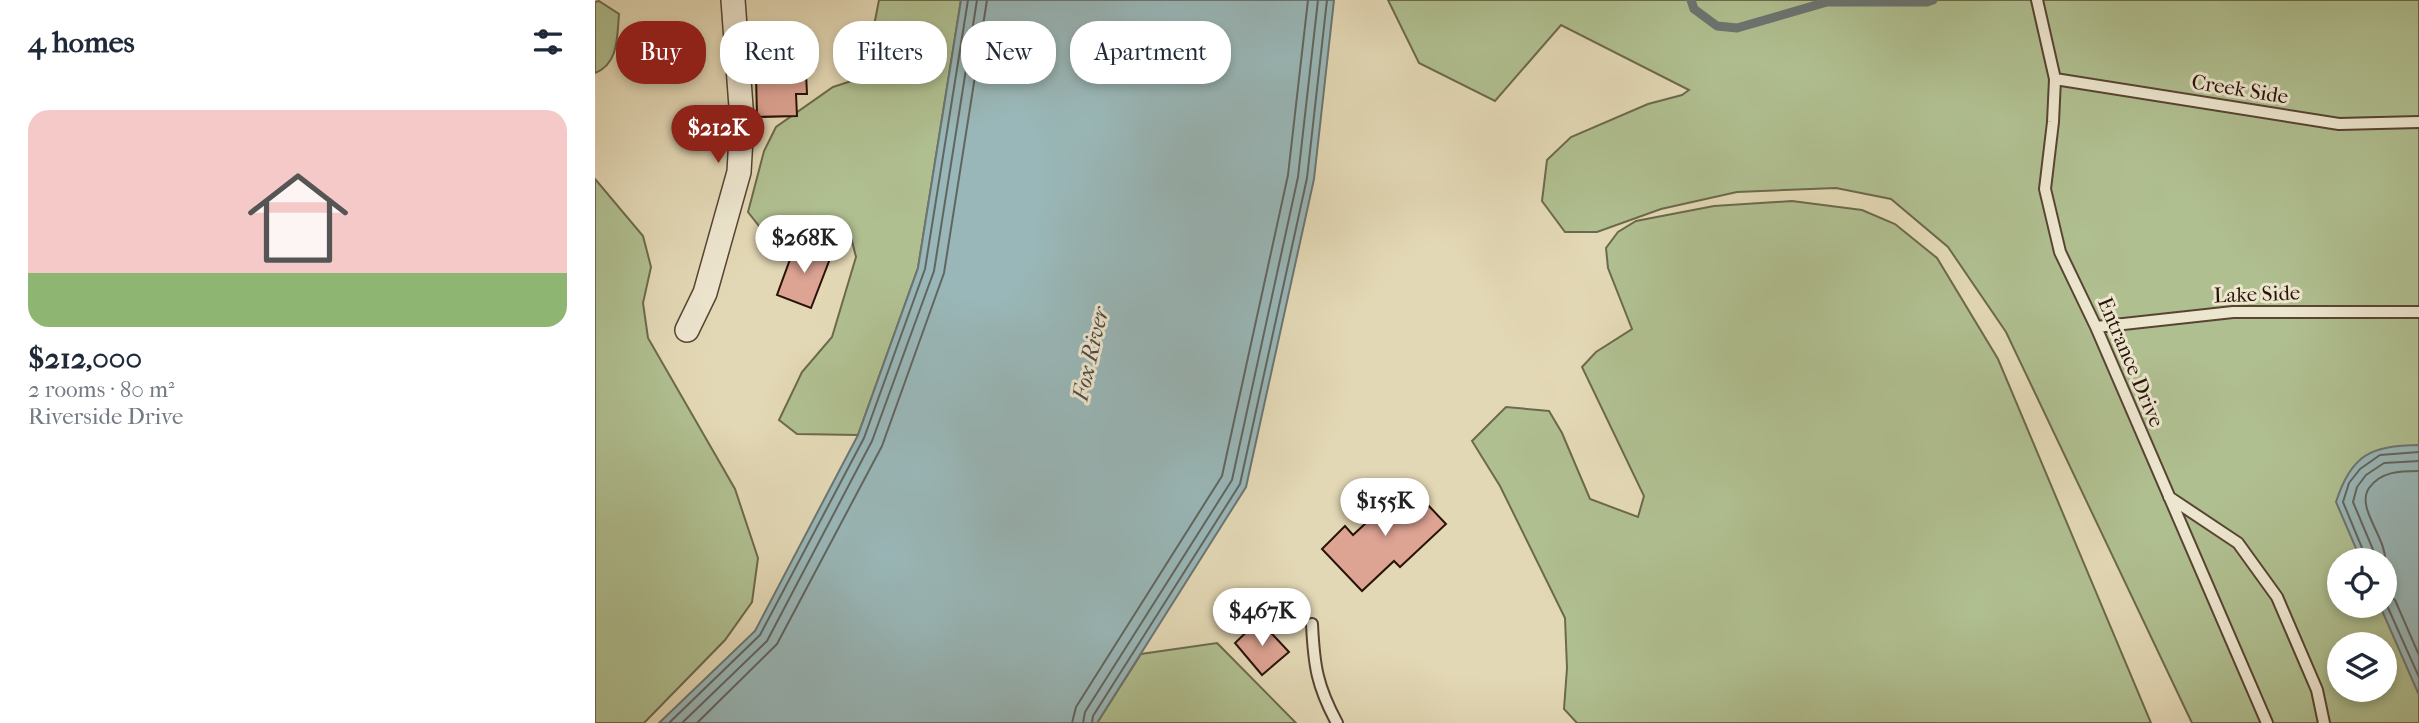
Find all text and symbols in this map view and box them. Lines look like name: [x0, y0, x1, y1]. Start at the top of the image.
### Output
chip: Buy: [616, 21, 706, 84]
chip: Rent: [720, 21, 819, 84]
chip: Filters: [833, 21, 947, 84]
chip: New: [961, 21, 1056, 84]
chip: Apartment: [1070, 21, 1231, 84]
icon: filters: [529, 23, 567, 61]
text: 4 homes: [28, 25, 135, 60]
street label: Creek Side: [2190, 70, 2290, 108]
pin: $212K: [669, 106, 767, 165]
text: $212K: [687, 114, 749, 141]
icon: home: [235, 155, 361, 281]
pin: $268K: [755, 216, 853, 275]
text: $268K: [771, 224, 837, 251]
street label: Lake Side: [2213, 280, 2301, 308]
street label: Entrance Drive: [2093, 294, 2169, 430]
water label: Fox River: [1066, 303, 1115, 404]
text: $212,000: [28, 341, 142, 376]
text: 2 rooms · 80 m²: [28, 376, 175, 403]
text: Riverside Drive: [28, 403, 183, 430]
pin: $155K: [1336, 478, 1434, 538]
text: $155K: [1356, 487, 1414, 514]
map controls: [2327, 548, 2397, 702]
button: locate: [2327, 548, 2397, 618]
pin: $467K: [1213, 588, 1311, 648]
text: $467K: [1229, 597, 1295, 624]
button: layers: [2327, 632, 2397, 702]

